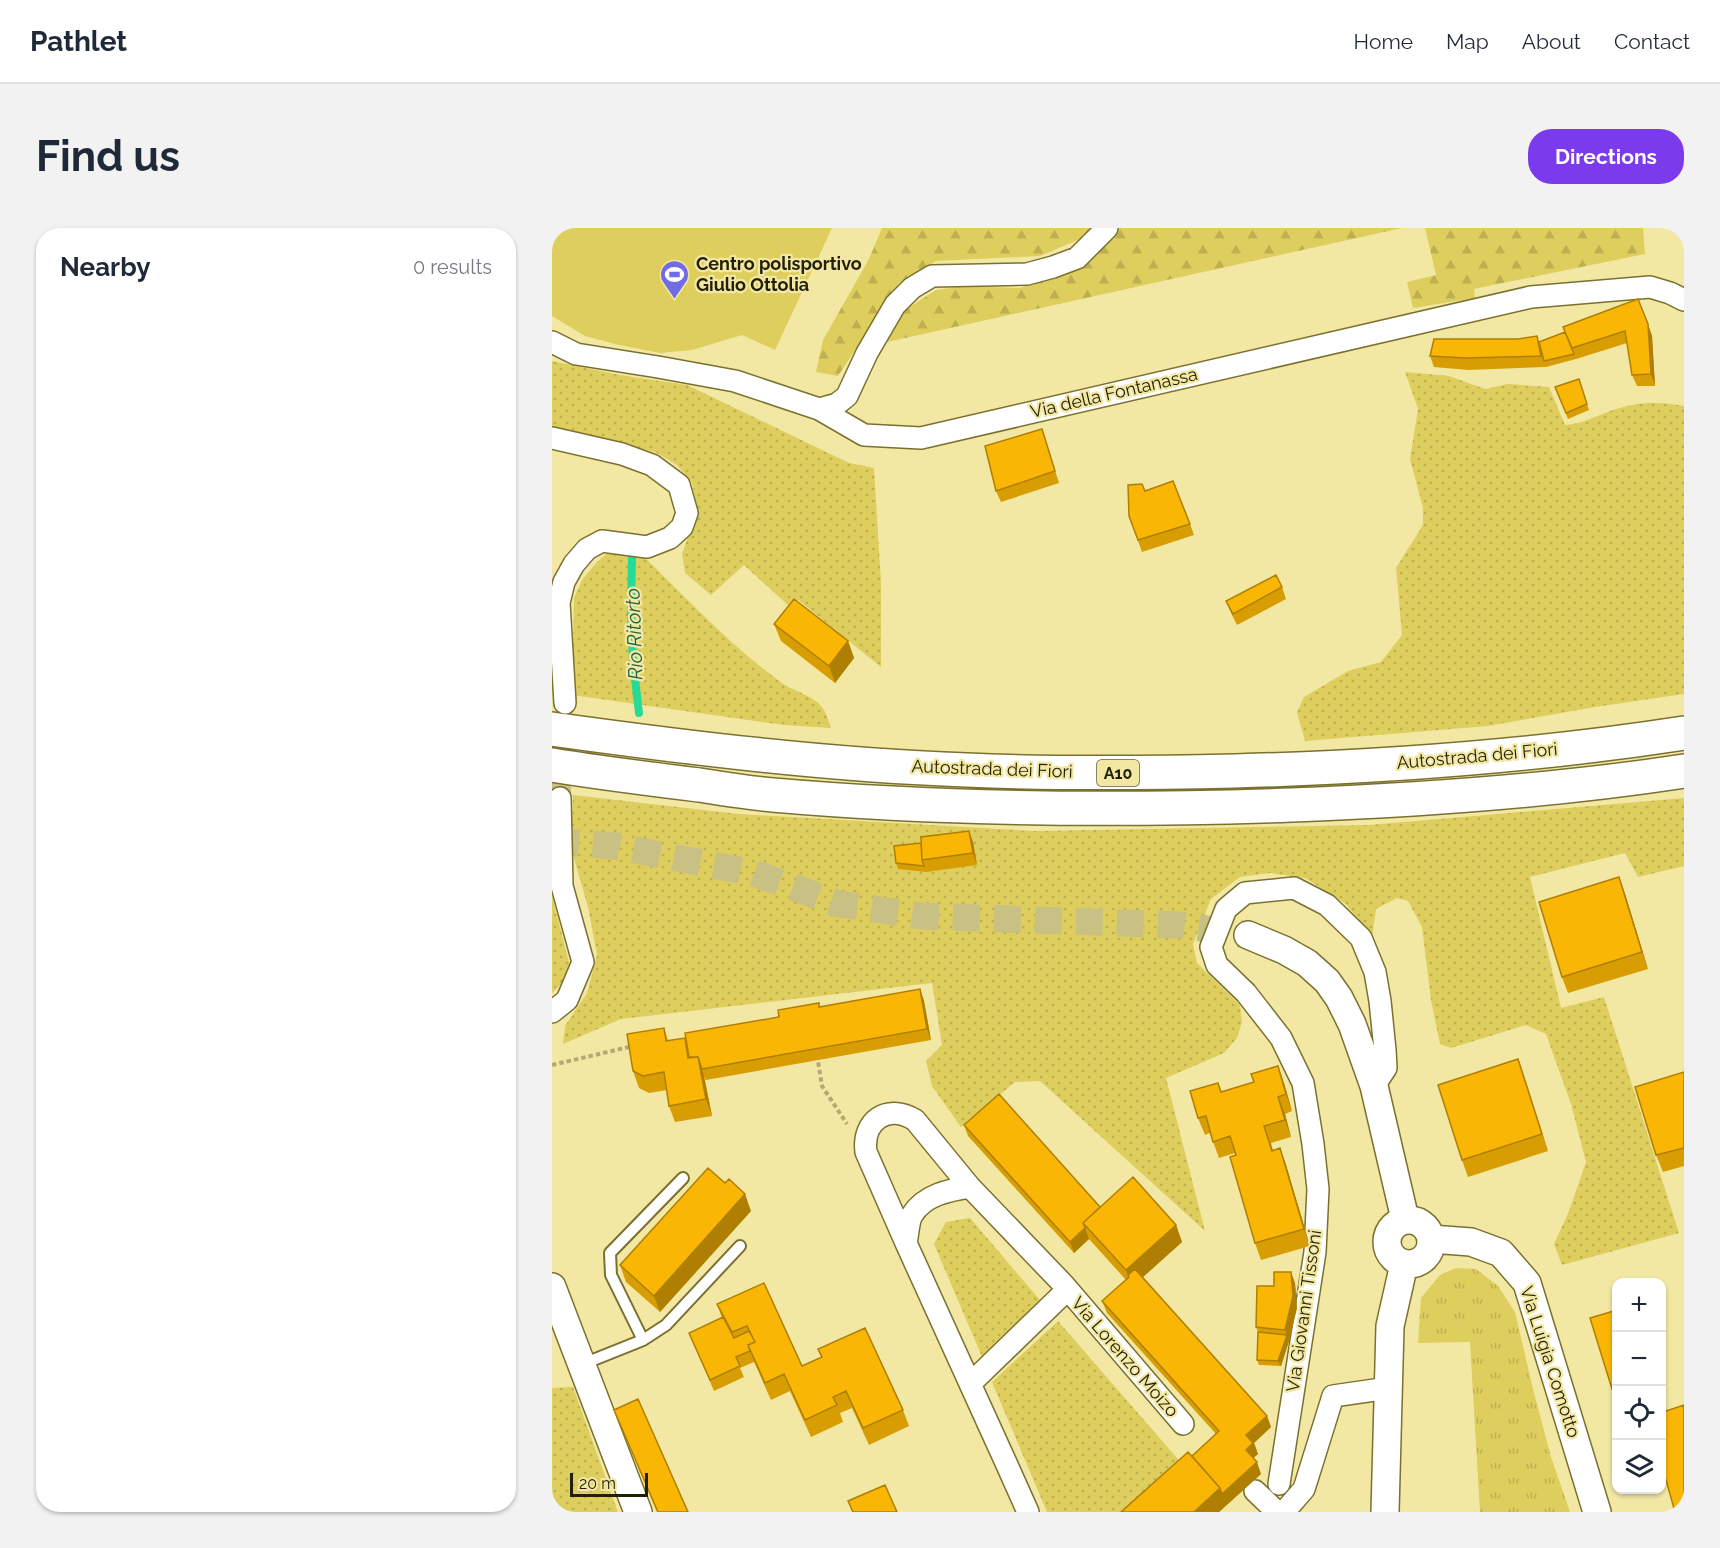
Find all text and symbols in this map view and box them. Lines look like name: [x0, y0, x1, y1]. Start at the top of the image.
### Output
text: Pathlet: [30, 25, 127, 58]
text: Home: [1354, 29, 1413, 54]
text: Map: [1446, 29, 1489, 54]
text: About: [1522, 29, 1581, 54]
text: Contact: [1614, 29, 1690, 54]
button: Directions: [1528, 129, 1684, 184]
text: Find us: [36, 132, 180, 181]
text: Nearby: [60, 252, 150, 282]
place label: Centro polisportivo Giulio Ottolia: [696, 253, 862, 295]
text: 0 results: [413, 255, 492, 279]
sports icon: Centro polisportivo Giulio Ottolia: [659, 258, 691, 300]
street label: Via della Fontanassa: [1028, 363, 1200, 422]
water label: Rio Ritorto: [620, 588, 648, 680]
street label: Autostrada dei Fiori: [1396, 738, 1558, 773]
street label: Autostrada dei Fiori: [911, 755, 1073, 782]
road number: A10: [1097, 760, 1139, 786]
street label: Via Giovanni Tissoni: [1282, 1229, 1325, 1393]
map controls: [1612, 1278, 1666, 1494]
button: +: [1612, 1278, 1666, 1332]
street label: Via Luigia Comotto: [1516, 1284, 1585, 1440]
street label: Via Lorenzo Moizo: [1068, 1292, 1183, 1421]
button: −: [1612, 1332, 1666, 1386]
button: locate: [1612, 1386, 1666, 1440]
button: layers: [1612, 1440, 1666, 1494]
scale bar: [570, 1470, 648, 1498]
text: 20 m: [579, 1474, 616, 1493]

